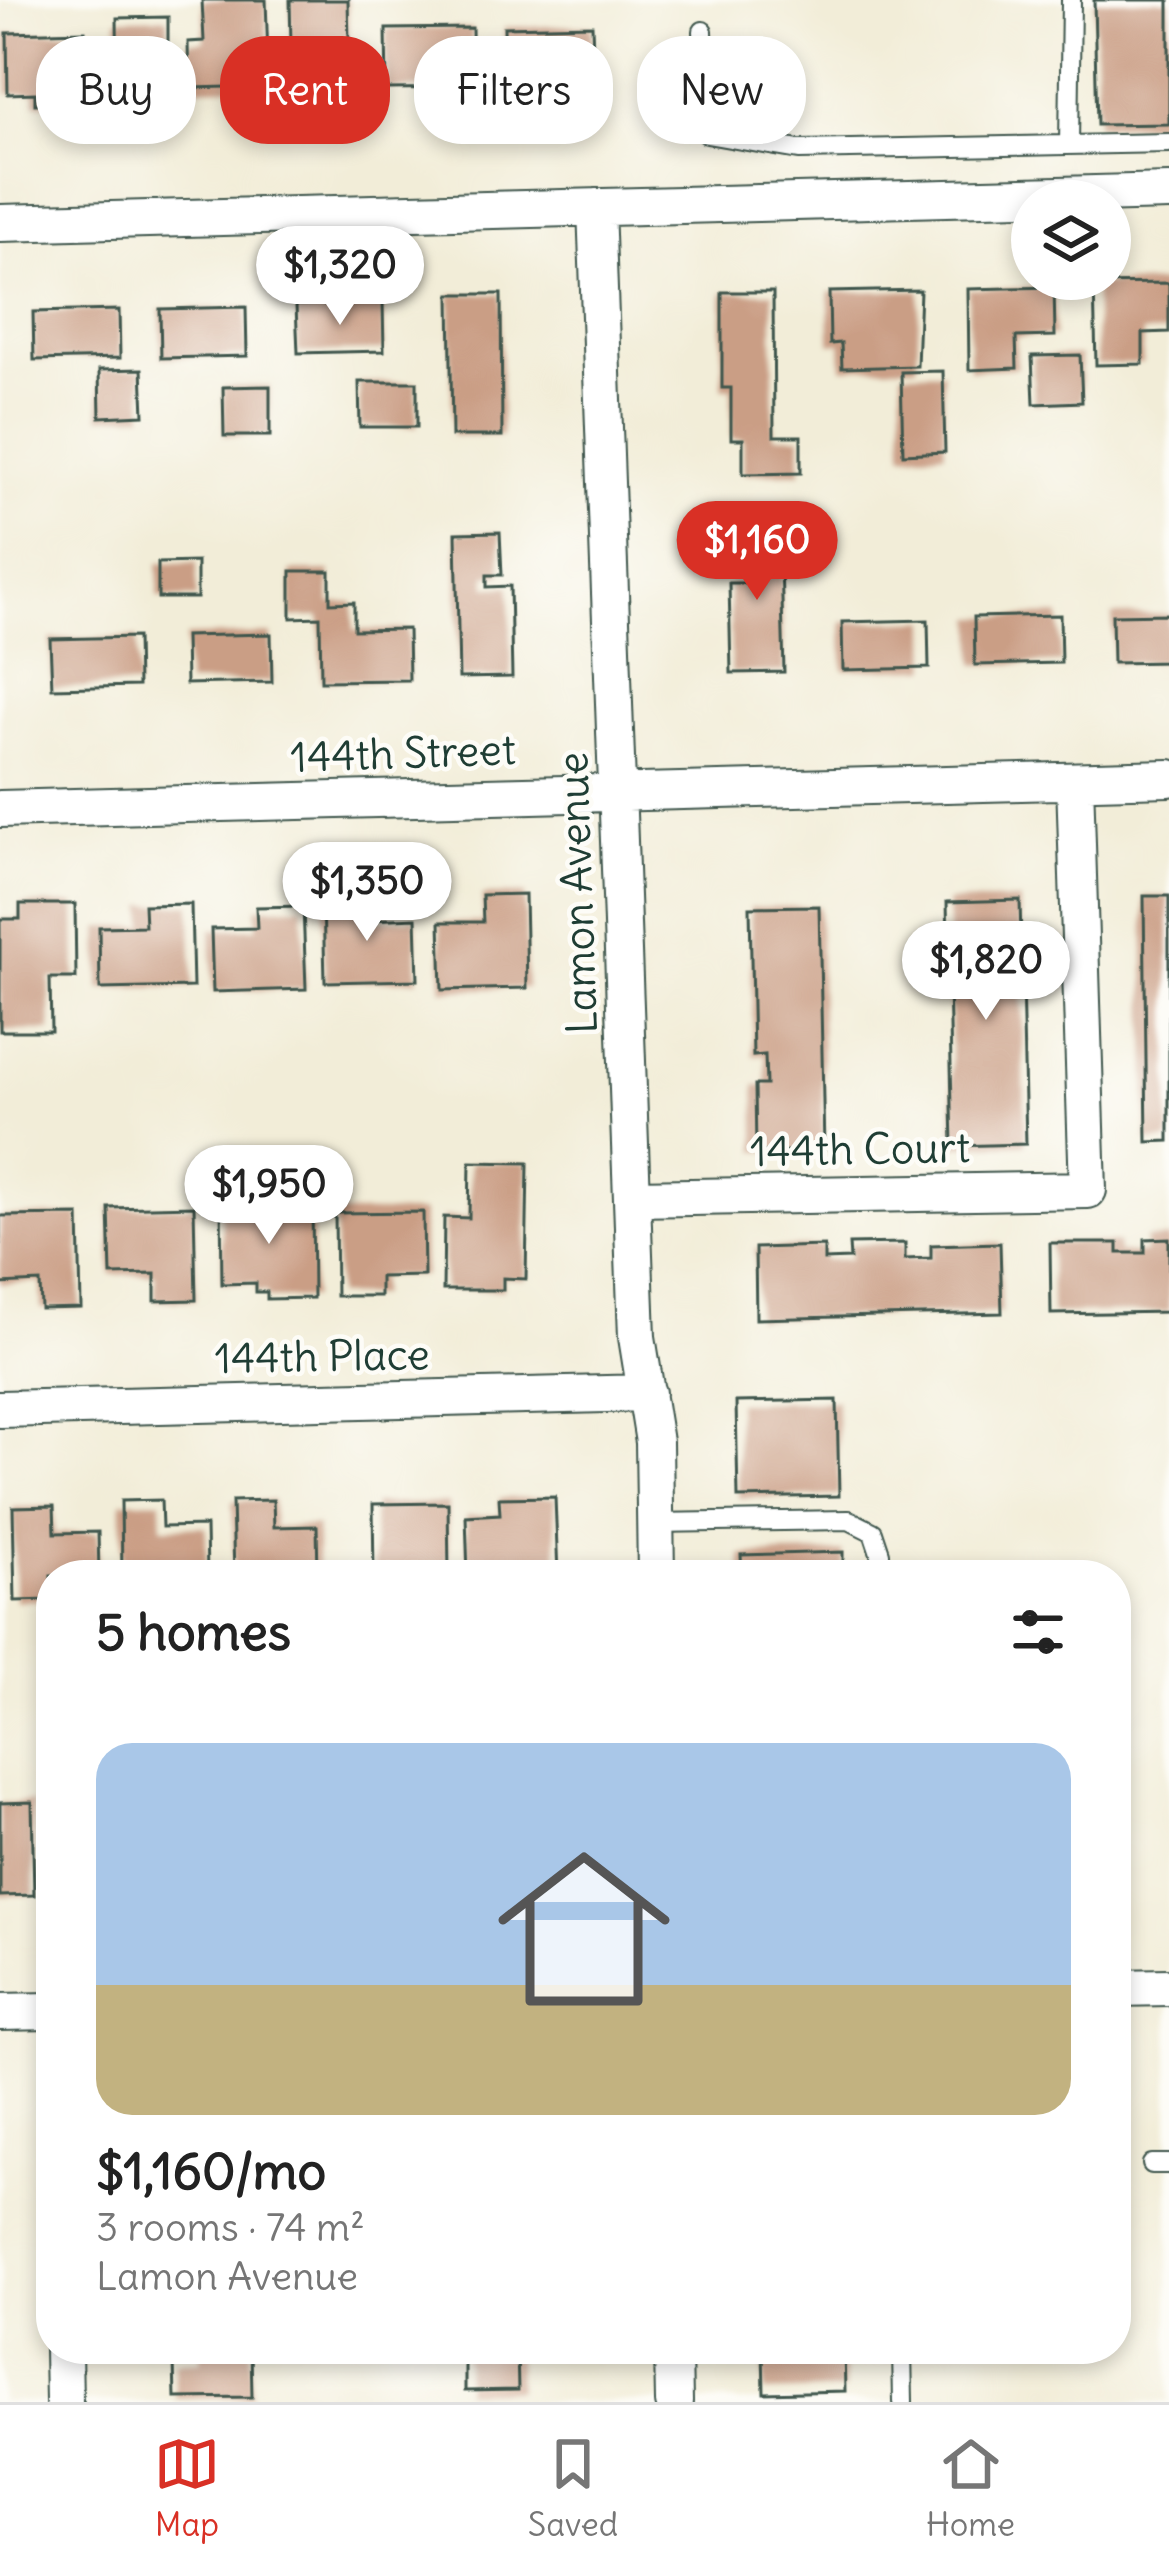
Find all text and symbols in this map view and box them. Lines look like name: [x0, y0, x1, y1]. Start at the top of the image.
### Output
chip: Buy: [36, 36, 196, 144]
chip: Rent: [220, 36, 390, 144]
chip: Filters: [414, 36, 613, 144]
chip: New: [637, 36, 806, 144]
map controls: [1011, 180, 1131, 300]
button: layers: [1011, 180, 1131, 300]
pin: $1,320: [242, 226, 438, 328]
text: $1,320: [283, 240, 397, 289]
pin: $1,160: [659, 501, 855, 603]
text: $1,160: [704, 515, 810, 564]
street label: 144th Street: [289, 723, 517, 783]
street label: Lamon Avenue: [546, 751, 608, 1035]
pin: $1,350: [269, 842, 465, 944]
text: $1,350: [310, 856, 424, 905]
pin: $1,820: [888, 921, 1084, 1023]
text: $1,820: [929, 935, 1043, 984]
street label: 144th Court: [749, 1121, 971, 1177]
pin: $1,950: [171, 1145, 367, 1247]
text: $1,950: [211, 1159, 327, 1208]
street label: 144th Place: [214, 1328, 430, 1384]
icon: filters: [1005, 1599, 1071, 1665]
text: 5 homes: [96, 1600, 291, 1664]
icon: home: [476, 1821, 692, 2037]
text: $1,160/mo: [96, 2139, 326, 2203]
text: 3 rooms · 74 m²: [96, 2203, 365, 2252]
text: Lamon Avenue: [96, 2252, 358, 2301]
tab: Map: [154, 2431, 220, 2545]
tab: Saved: [528, 2431, 618, 2545]
tab: Home: [926, 2431, 1015, 2545]

